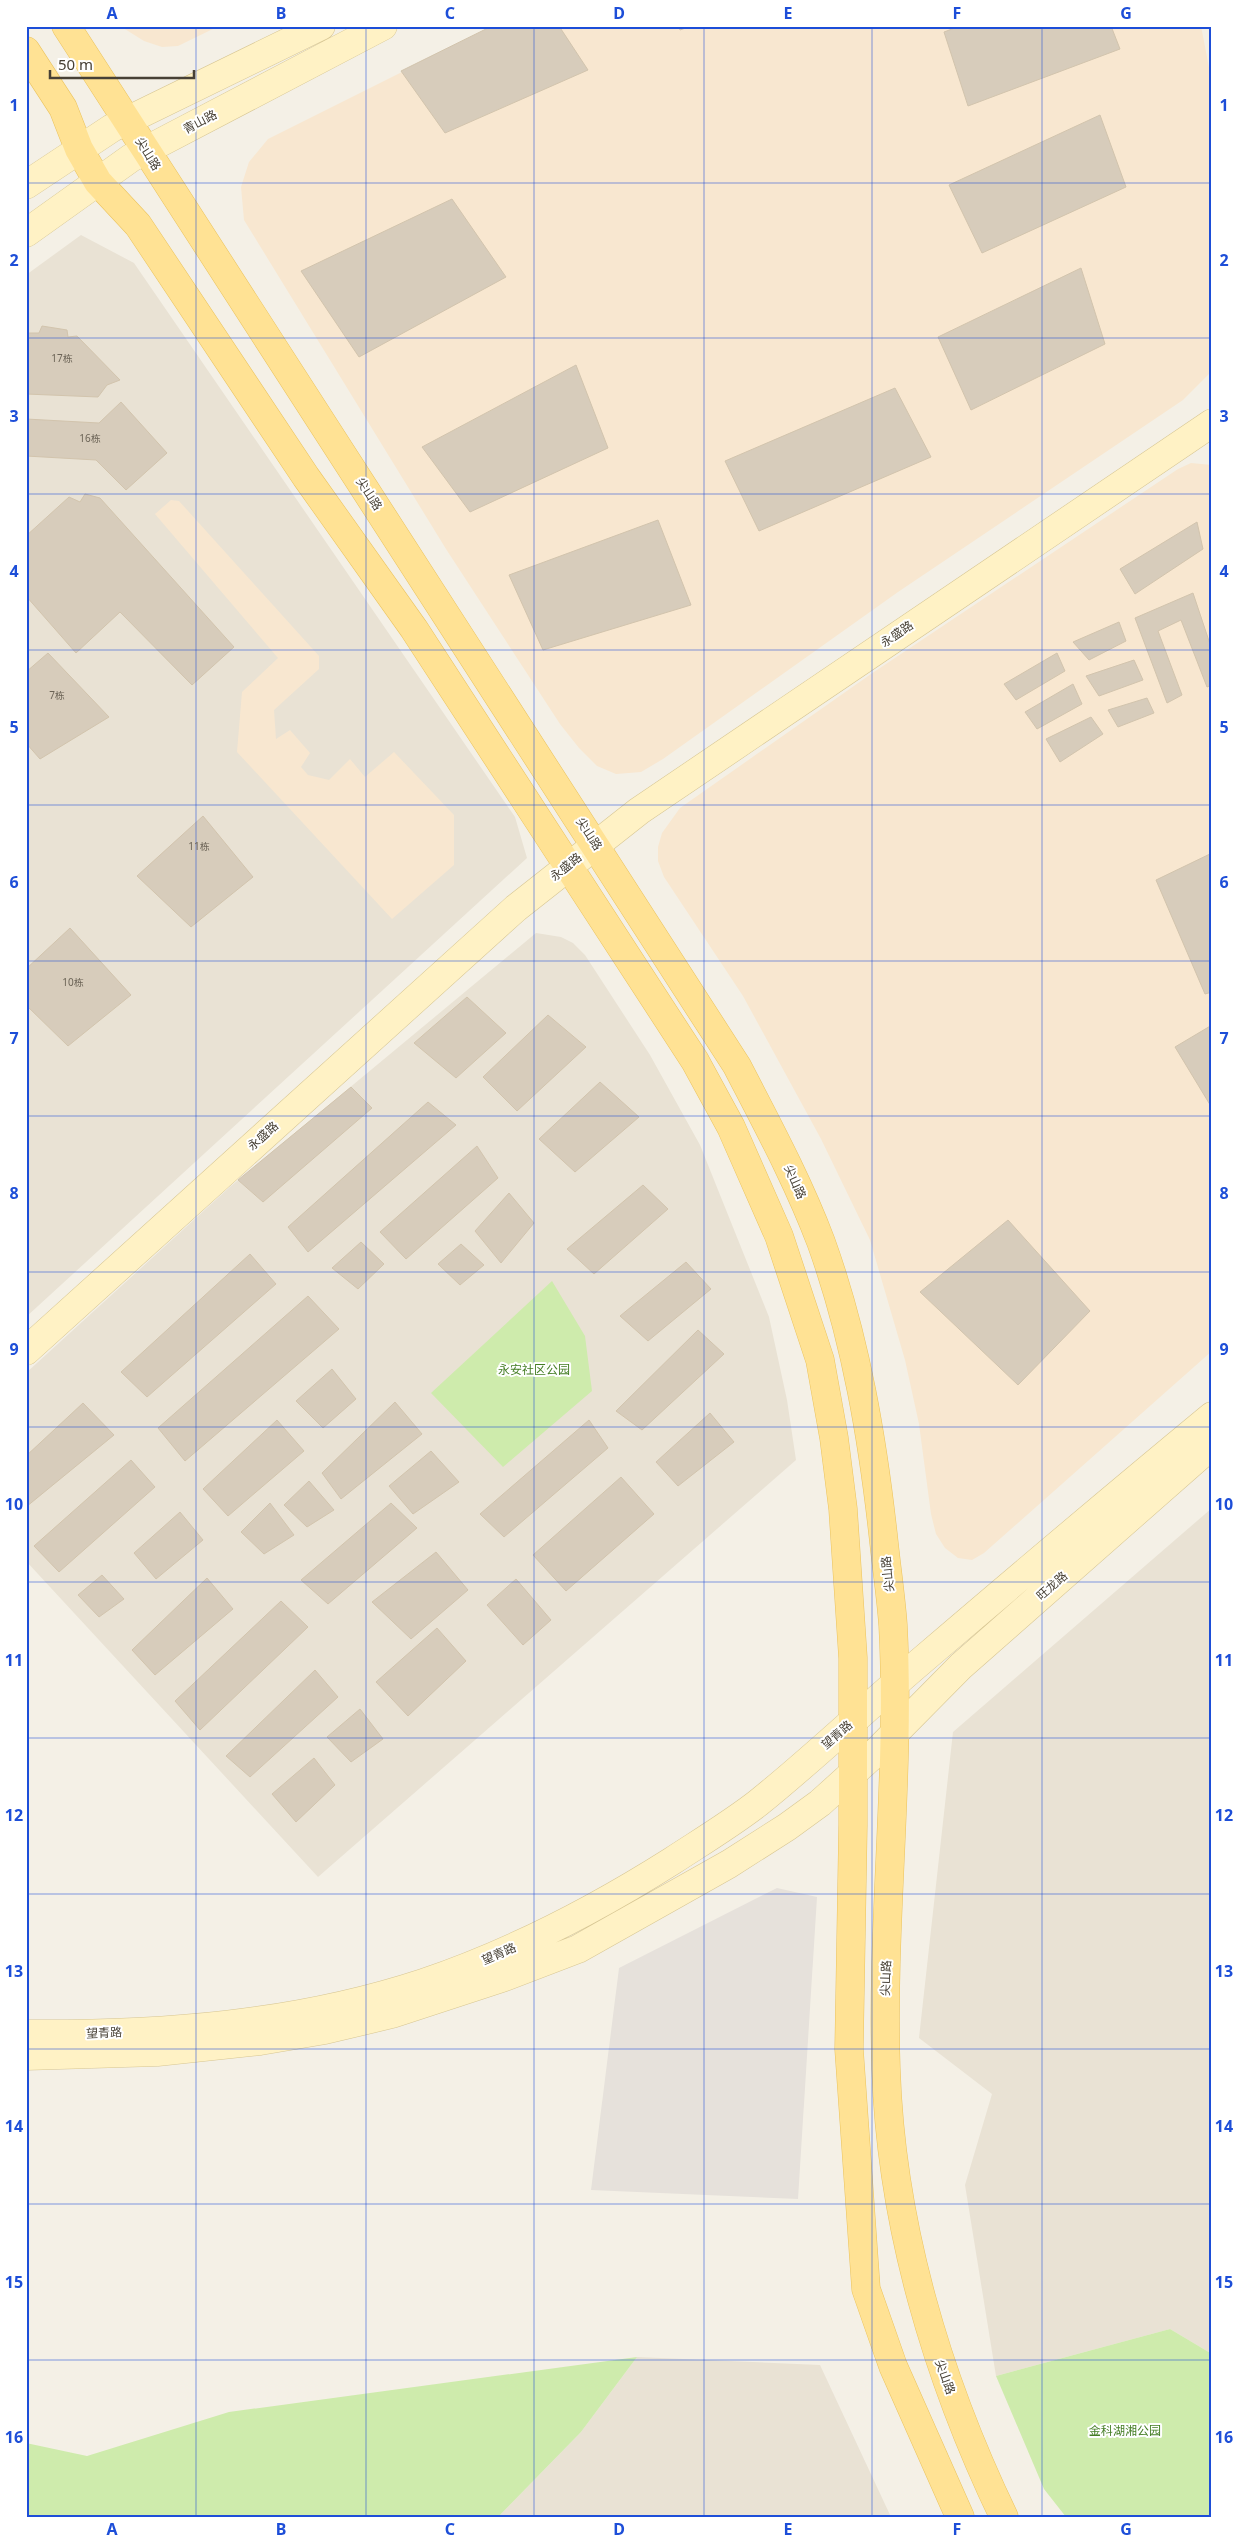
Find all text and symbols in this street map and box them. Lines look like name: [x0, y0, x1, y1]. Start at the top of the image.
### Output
text: A: [106, 2, 118, 24]
text: B: [276, 2, 286, 24]
text: C: [445, 2, 455, 24]
text: D: [613, 2, 625, 24]
text: E: [784, 2, 793, 24]
text: F: [953, 2, 961, 24]
text: G: [1120, 2, 1132, 24]
scale bar: [50, 48, 194, 80]
text: 50 m: [58, 54, 93, 74]
text: 1: [9, 94, 19, 116]
text: 1: [1219, 94, 1229, 116]
street label: 青山路: [180, 106, 220, 138]
street label: 尖山路: [132, 134, 165, 174]
text: 2: [9, 249, 19, 271]
text: 2: [1219, 249, 1229, 271]
house number: 17栋: [51, 351, 73, 365]
text: 3: [9, 405, 19, 427]
text: 3: [1219, 405, 1229, 427]
house number: 16栋: [79, 431, 101, 445]
street label: 尖山路: [352, 474, 386, 513]
text: 4: [9, 560, 19, 582]
text: 4: [1219, 560, 1229, 582]
street label: 永盛路: [877, 616, 916, 651]
house number: 7栋: [49, 688, 65, 702]
text: 5: [9, 716, 19, 738]
text: 5: [1219, 716, 1229, 738]
street label: 尖山路: [572, 814, 606, 853]
house number: 11栋: [188, 839, 210, 853]
street label: 永盛路: [546, 849, 585, 885]
text: 6: [9, 871, 19, 893]
text: 6: [1219, 871, 1229, 893]
house number: 10栋: [62, 975, 84, 989]
text: 7: [9, 1027, 19, 1049]
text: 7: [1219, 1027, 1229, 1049]
street label: 永盛路: [244, 1117, 282, 1154]
street label: 尖山路: [780, 1162, 811, 1202]
text: 8: [9, 1182, 19, 1204]
text: 8: [1219, 1182, 1229, 1204]
text: 9: [9, 1338, 19, 1360]
text: 9: [1219, 1338, 1229, 1360]
park label: 永安社区公园: [498, 1361, 570, 1378]
text: 10: [5, 1493, 23, 1515]
text: 10: [1215, 1493, 1233, 1515]
street label: 尖山路: [877, 1555, 898, 1593]
street label: 旺龙路: [1033, 1567, 1071, 1604]
text: 11: [5, 1649, 23, 1671]
text: 11: [1215, 1649, 1233, 1671]
street label: 望青路: [818, 1716, 856, 1753]
text: 12: [5, 1804, 23, 1826]
text: 12: [1215, 1804, 1233, 1826]
street label: 望青路: [479, 1939, 519, 1968]
text: 13: [5, 1960, 23, 1982]
street label: 尖山路: [876, 1960, 895, 1996]
text: 13: [1215, 1960, 1233, 1982]
street label: 望青路: [86, 2023, 122, 2042]
text: 14: [5, 2115, 23, 2137]
text: 14: [1215, 2115, 1233, 2137]
text: 15: [5, 2271, 23, 2293]
text: 15: [1215, 2271, 1233, 2293]
street label: 尖山路: [931, 2357, 960, 2397]
park label: 金科湖湘公园: [1089, 2422, 1161, 2439]
text: 16: [5, 2426, 23, 2448]
text: 16: [1215, 2426, 1233, 2448]
text: A: [106, 2518, 118, 2540]
text: B: [276, 2518, 286, 2540]
text: C: [445, 2518, 455, 2540]
text: D: [613, 2518, 625, 2540]
text: E: [784, 2518, 793, 2540]
text: F: [953, 2518, 961, 2540]
text: G: [1120, 2518, 1132, 2540]

